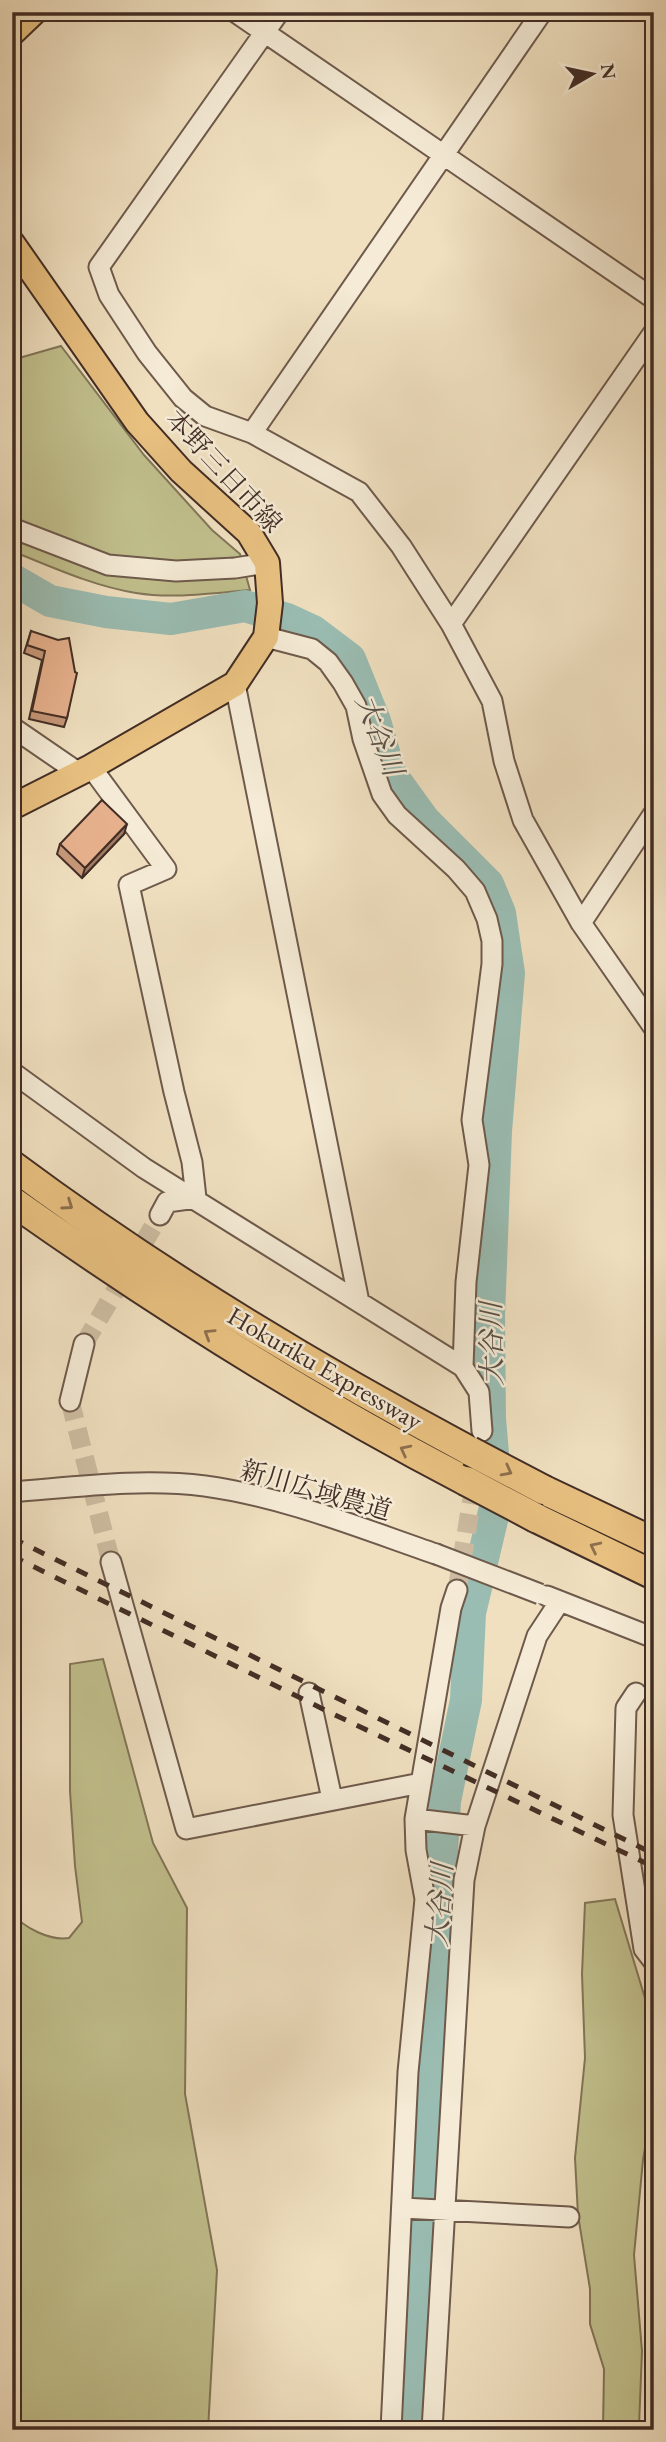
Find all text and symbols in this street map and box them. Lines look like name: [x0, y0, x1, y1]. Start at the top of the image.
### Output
north arrow: [558, 38, 628, 108]
text: N: [595, 62, 622, 82]
street label: 本野三日市線: [158, 402, 290, 540]
water label: 大谷川: [348, 689, 413, 783]
one-way arrow: [60, 1197, 73, 1209]
street label: Hokuriku Expressway: [221, 1298, 429, 1438]
water label: 大谷川: [472, 1299, 510, 1386]
one-way arrow: [204, 1329, 217, 1342]
one-way arrow: [400, 1444, 412, 1458]
street label: 新川広域農道: [236, 1452, 396, 1528]
one-way arrow: [500, 1462, 512, 1476]
one-way arrow: [590, 1541, 602, 1555]
water label: 大谷川: [418, 1859, 460, 1948]

